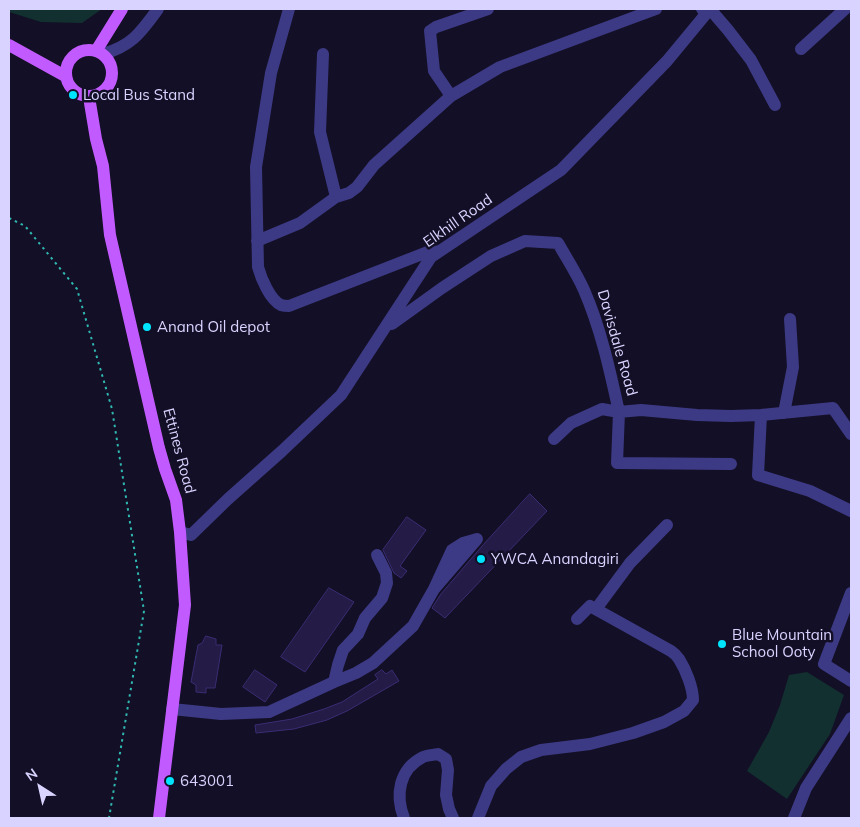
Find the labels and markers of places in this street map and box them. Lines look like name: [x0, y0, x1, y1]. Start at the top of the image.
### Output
place label: Local Bus Stand: [83, 86, 195, 104]
marker: Local Bus Stand: [67, 89, 79, 101]
place label: Anand Oil depot: [157, 318, 270, 336]
marker: Anand Oil depot: [141, 321, 153, 333]
place label: YWCA Anandagiri: [491, 550, 619, 568]
marker: YWCA Anandagiri: [475, 553, 487, 565]
place label: Blue Mountain School Ooty: [732, 626, 832, 661]
marker: Blue Mountain School Ooty: [716, 638, 728, 650]
place label: 643001: [180, 772, 234, 790]
marker: 643001: [164, 775, 176, 787]

